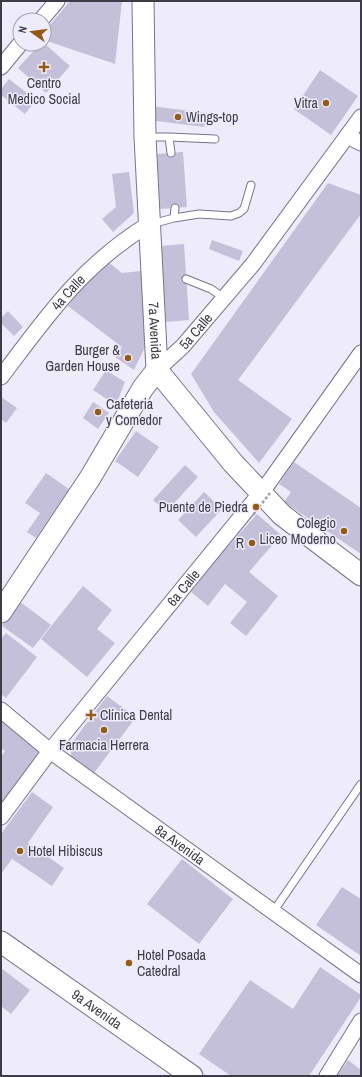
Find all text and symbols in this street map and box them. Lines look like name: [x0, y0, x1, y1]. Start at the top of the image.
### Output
north arrow: [12, 12, 52, 52]
text: N: [15, 25, 30, 34]
marker: Centro Medico Social: [38, 61, 50, 73]
place label: Centro Medico Social: [8, 74, 80, 108]
place label: Vitra: [294, 94, 319, 112]
marker: Vitra: [321, 98, 331, 108]
place label: Wings-top: [186, 108, 238, 126]
marker: Wings-top: [173, 112, 183, 122]
street label: 4a Calle: [47, 271, 89, 314]
street label: 7a Avenida: [145, 302, 165, 360]
street label: 5a Calle: [175, 309, 216, 353]
place label: Burger & Garden House: [45, 341, 120, 375]
marker: Burger & Garden House: [123, 353, 133, 363]
place label: Cafeteria y Comedor: [106, 395, 162, 429]
marker: Cafeteria y Comedor: [93, 407, 103, 417]
place label: Puente de Piedra: [159, 498, 249, 516]
marker: Puente de Piedra: [251, 502, 261, 512]
place label: Colegio Liceo Moderno: [259, 514, 336, 548]
marker: Colegio Liceo Moderno: [339, 526, 349, 536]
place label: R: [236, 534, 244, 552]
marker: R: [247, 538, 257, 548]
street label: 6a Calle: [163, 566, 204, 610]
place label: Clínica Dental: [100, 706, 172, 724]
marker: Clínica Dental: [85, 709, 97, 721]
marker: Farmacia Herrera: [99, 725, 109, 735]
place label: Farmacia Herrera: [59, 736, 150, 754]
street label: 8a Avenida: [151, 821, 209, 869]
place label: Hotel Hibiscus: [28, 842, 103, 860]
marker: Hotel Hibiscus: [15, 846, 25, 856]
place label: Hotel Posada Catedral: [137, 946, 207, 980]
marker: Hotel Posada Catedral: [124, 958, 134, 968]
street label: 9a Avenida: [68, 985, 126, 1033]

